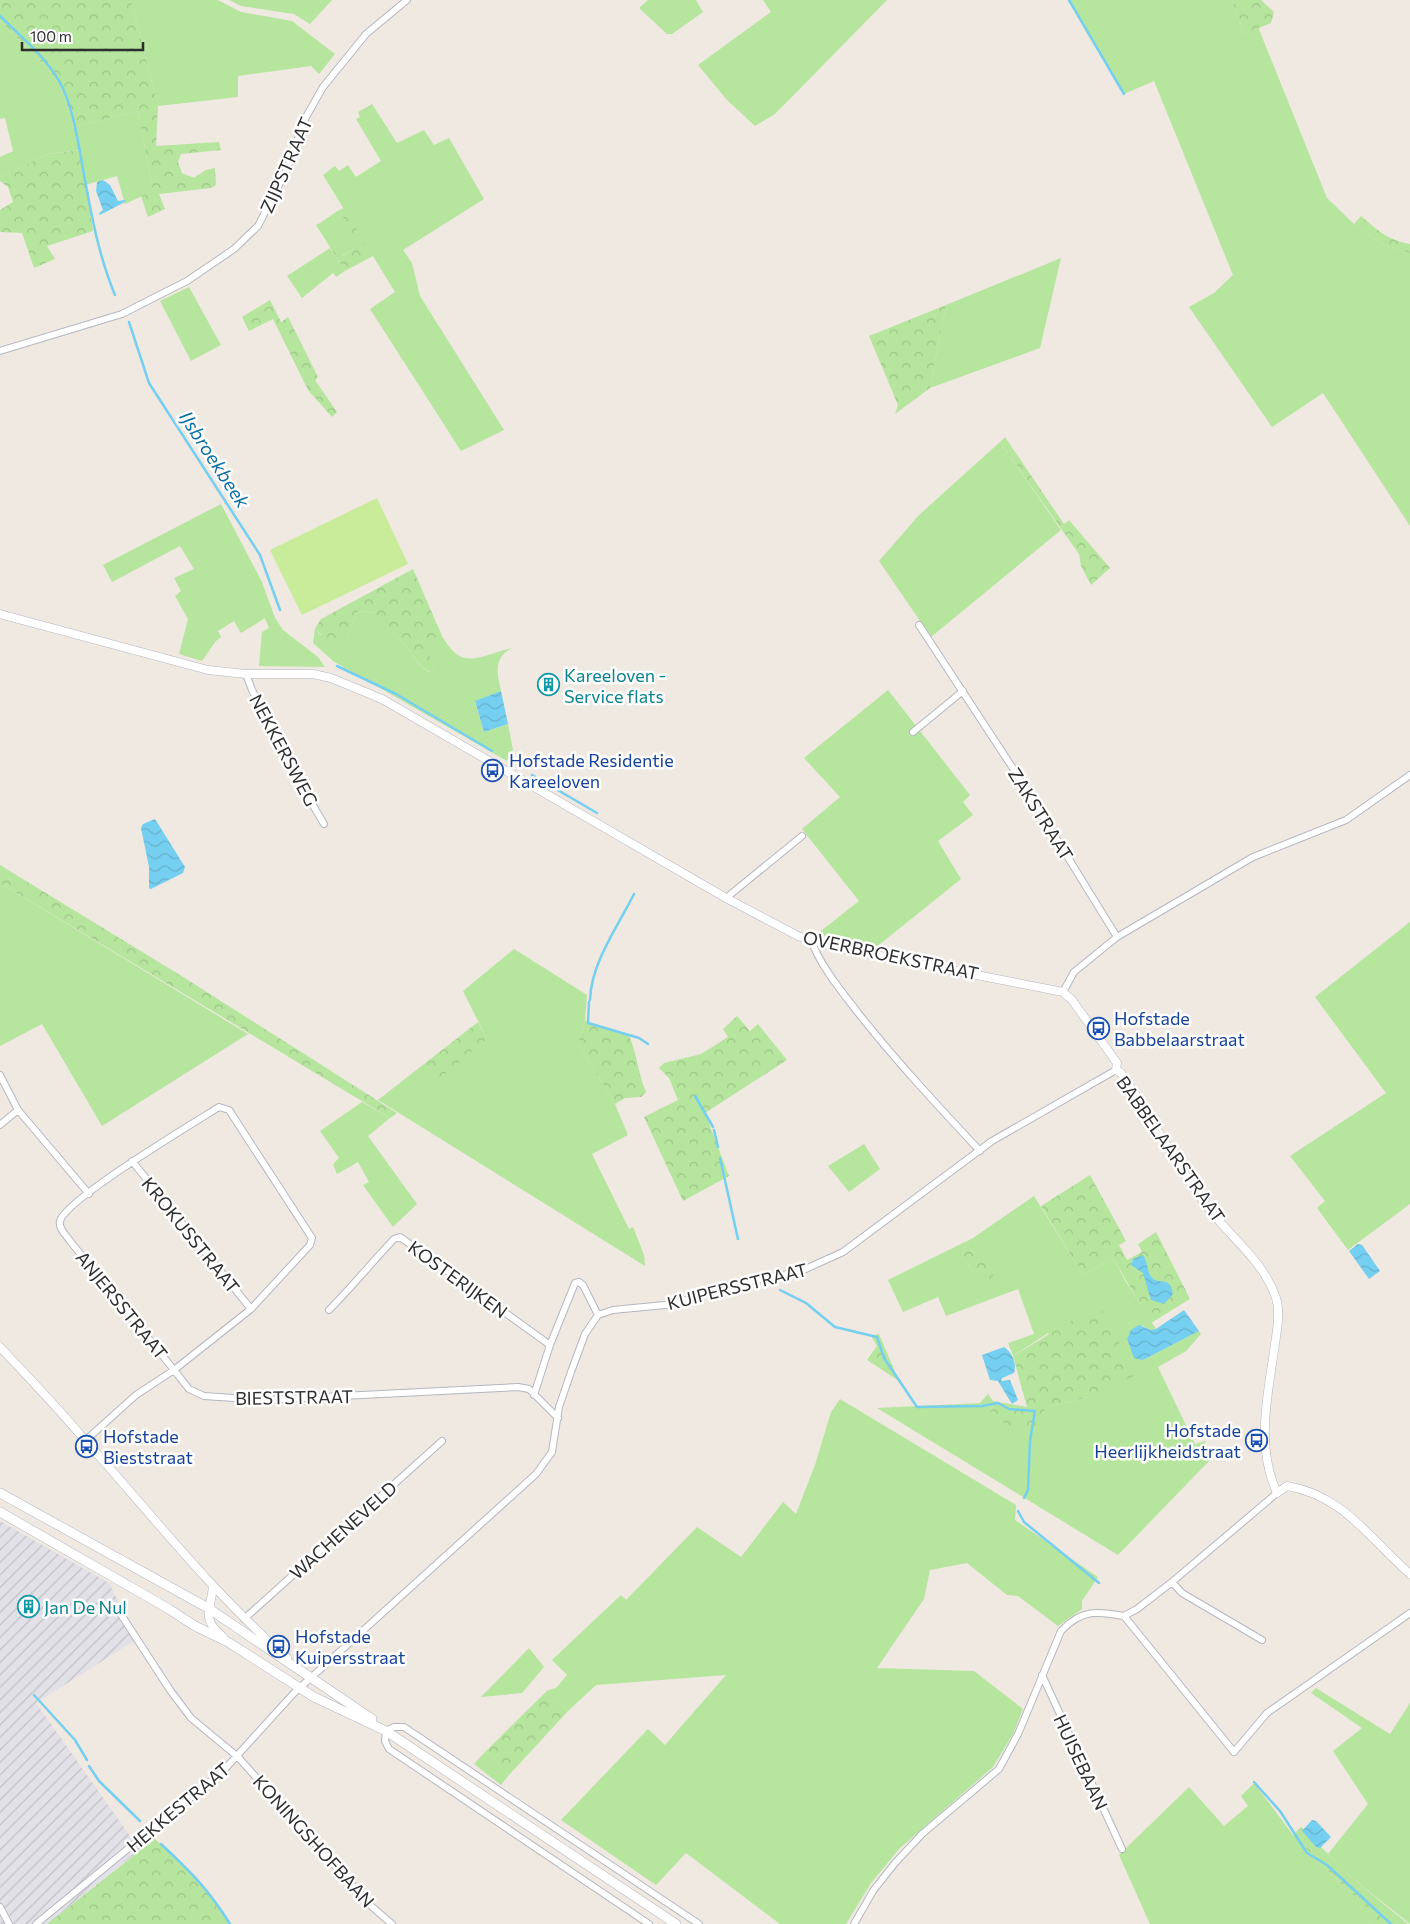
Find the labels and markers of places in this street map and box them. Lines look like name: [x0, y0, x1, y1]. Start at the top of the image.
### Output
place label: Kareeloven - Service flats: [564, 664, 666, 707]
building icon: Kareeloven - Service flats: [536, 673, 560, 697]
place label: Hofstade Residentie Kareeloven: [509, 749, 674, 792]
bus stop icon: Hofstade Residentie Kareeloven: [481, 758, 505, 782]
place label: Hofstade Babbelaarstraat: [1114, 1007, 1245, 1050]
bus stop icon: Hofstade Babbelaarstraat: [1086, 1016, 1110, 1040]
place label: Hofstade Heerlijkheidstraat: [1094, 1419, 1241, 1462]
place label: Hofstade Bieststraat: [103, 1425, 193, 1468]
bus stop icon: Hofstade Heerlijkheidstraat: [1245, 1428, 1269, 1452]
bus stop icon: Hofstade Bieststraat: [75, 1434, 99, 1458]
building icon: Jan De Nul: [16, 1595, 40, 1619]
place label: Jan De Nul: [44, 1596, 127, 1618]
place label: Hofstade Kuipersstraat: [295, 1625, 405, 1668]
bus stop icon: Hofstade Kuipersstraat: [267, 1634, 291, 1658]

